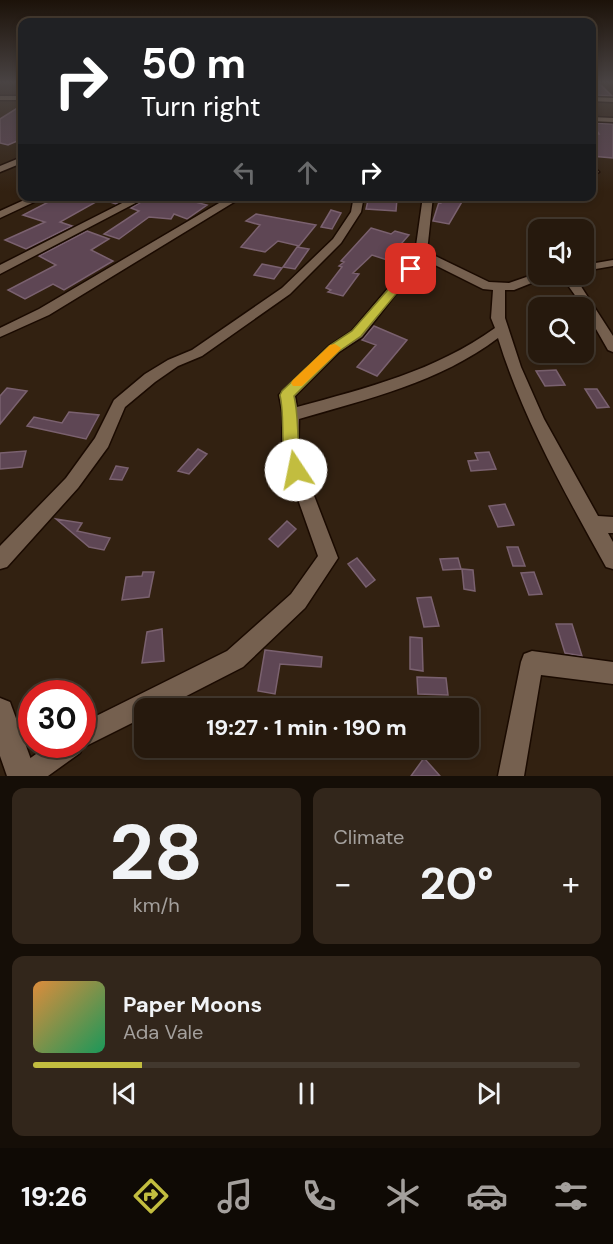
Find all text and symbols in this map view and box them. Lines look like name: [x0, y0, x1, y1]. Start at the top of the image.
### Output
text: 50 m: [141, 36, 246, 91]
icon: right: [42, 42, 120, 120]
text: Turn right: [141, 89, 261, 124]
icon: left: [228, 156, 261, 189]
icon: ahead: [291, 156, 324, 189]
icon: right: [354, 156, 387, 189]
map controls: [528, 219, 594, 363]
button: sound: [528, 219, 594, 285]
pin: [385, 243, 436, 294]
icon: arrive: [394, 252, 427, 285]
button: search: [528, 297, 594, 363]
position arrow: [264, 438, 328, 502]
speed limit sign: 30: [18, 680, 96, 758]
text: 19:27 · 1 min · 190 m: [206, 713, 407, 742]
text: 28: [109, 802, 203, 903]
text: Climate: [334, 824, 404, 850]
text: 20°: [420, 854, 494, 913]
text: −: [334, 862, 352, 905]
text: +: [562, 862, 580, 905]
text: km/h: [133, 892, 180, 918]
text: Paper Moons: [123, 990, 262, 1019]
text: Ada Vale: [123, 1019, 203, 1045]
icon: previous: [108, 1077, 141, 1110]
icon: pause: [290, 1077, 323, 1110]
icon: next: [472, 1077, 505, 1110]
icon: directions: [130, 1175, 172, 1217]
icon: music: [214, 1175, 256, 1217]
icon: phone: [298, 1175, 340, 1217]
icon: climate: [382, 1175, 424, 1217]
icon: car: [466, 1175, 508, 1217]
icon: filters: [550, 1175, 592, 1217]
text: 19:26: [21, 1179, 88, 1214]

